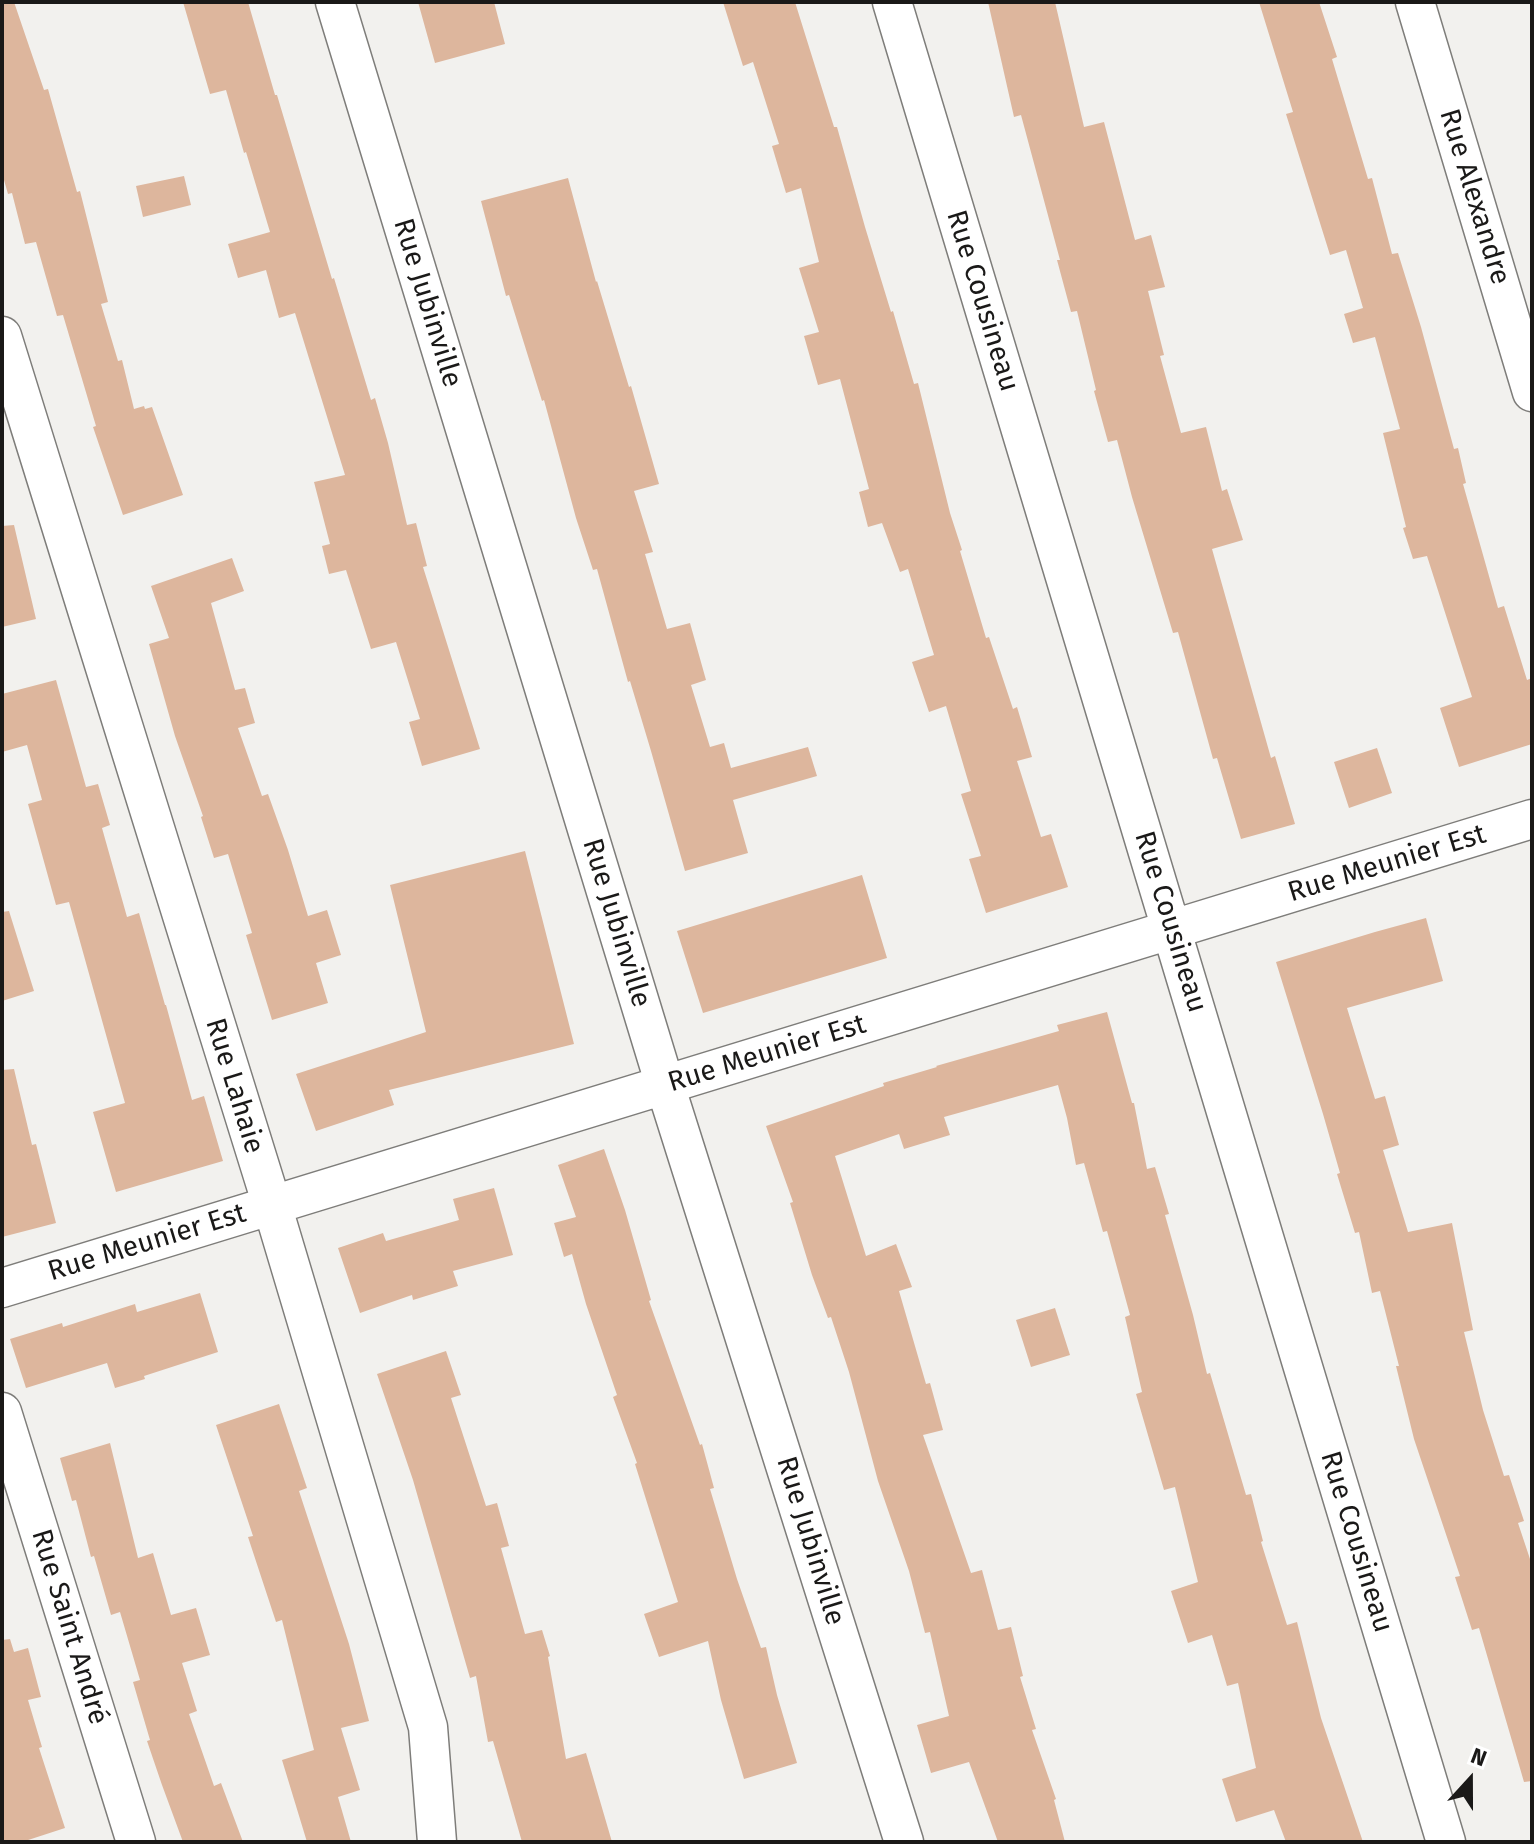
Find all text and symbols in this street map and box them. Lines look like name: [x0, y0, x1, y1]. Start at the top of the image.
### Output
street label: Rue Alexandre: [1431, 105, 1517, 289]
street label: Rue Cousineau: [939, 206, 1025, 396]
street label: Rue Jubinville: [385, 215, 469, 391]
street label: Rue Meunier Est: [1284, 818, 1490, 910]
street label: Rue Cousineau: [1127, 827, 1213, 1017]
street label: Rue Jubinville: [574, 835, 658, 1011]
street label: Rue Meunier Est: [664, 1008, 870, 1100]
street label: Rue Lahaie: [198, 1014, 270, 1158]
street label: Rue Meunier Est: [44, 1197, 250, 1289]
street label: Rue Cousineau: [1313, 1447, 1399, 1637]
street label: Rue Jubinville: [768, 1453, 852, 1629]
street label: Rue Saint André: [23, 1525, 115, 1729]
north arrow: [1430, 1740, 1510, 1820]
text: N: [1467, 1742, 1490, 1772]

